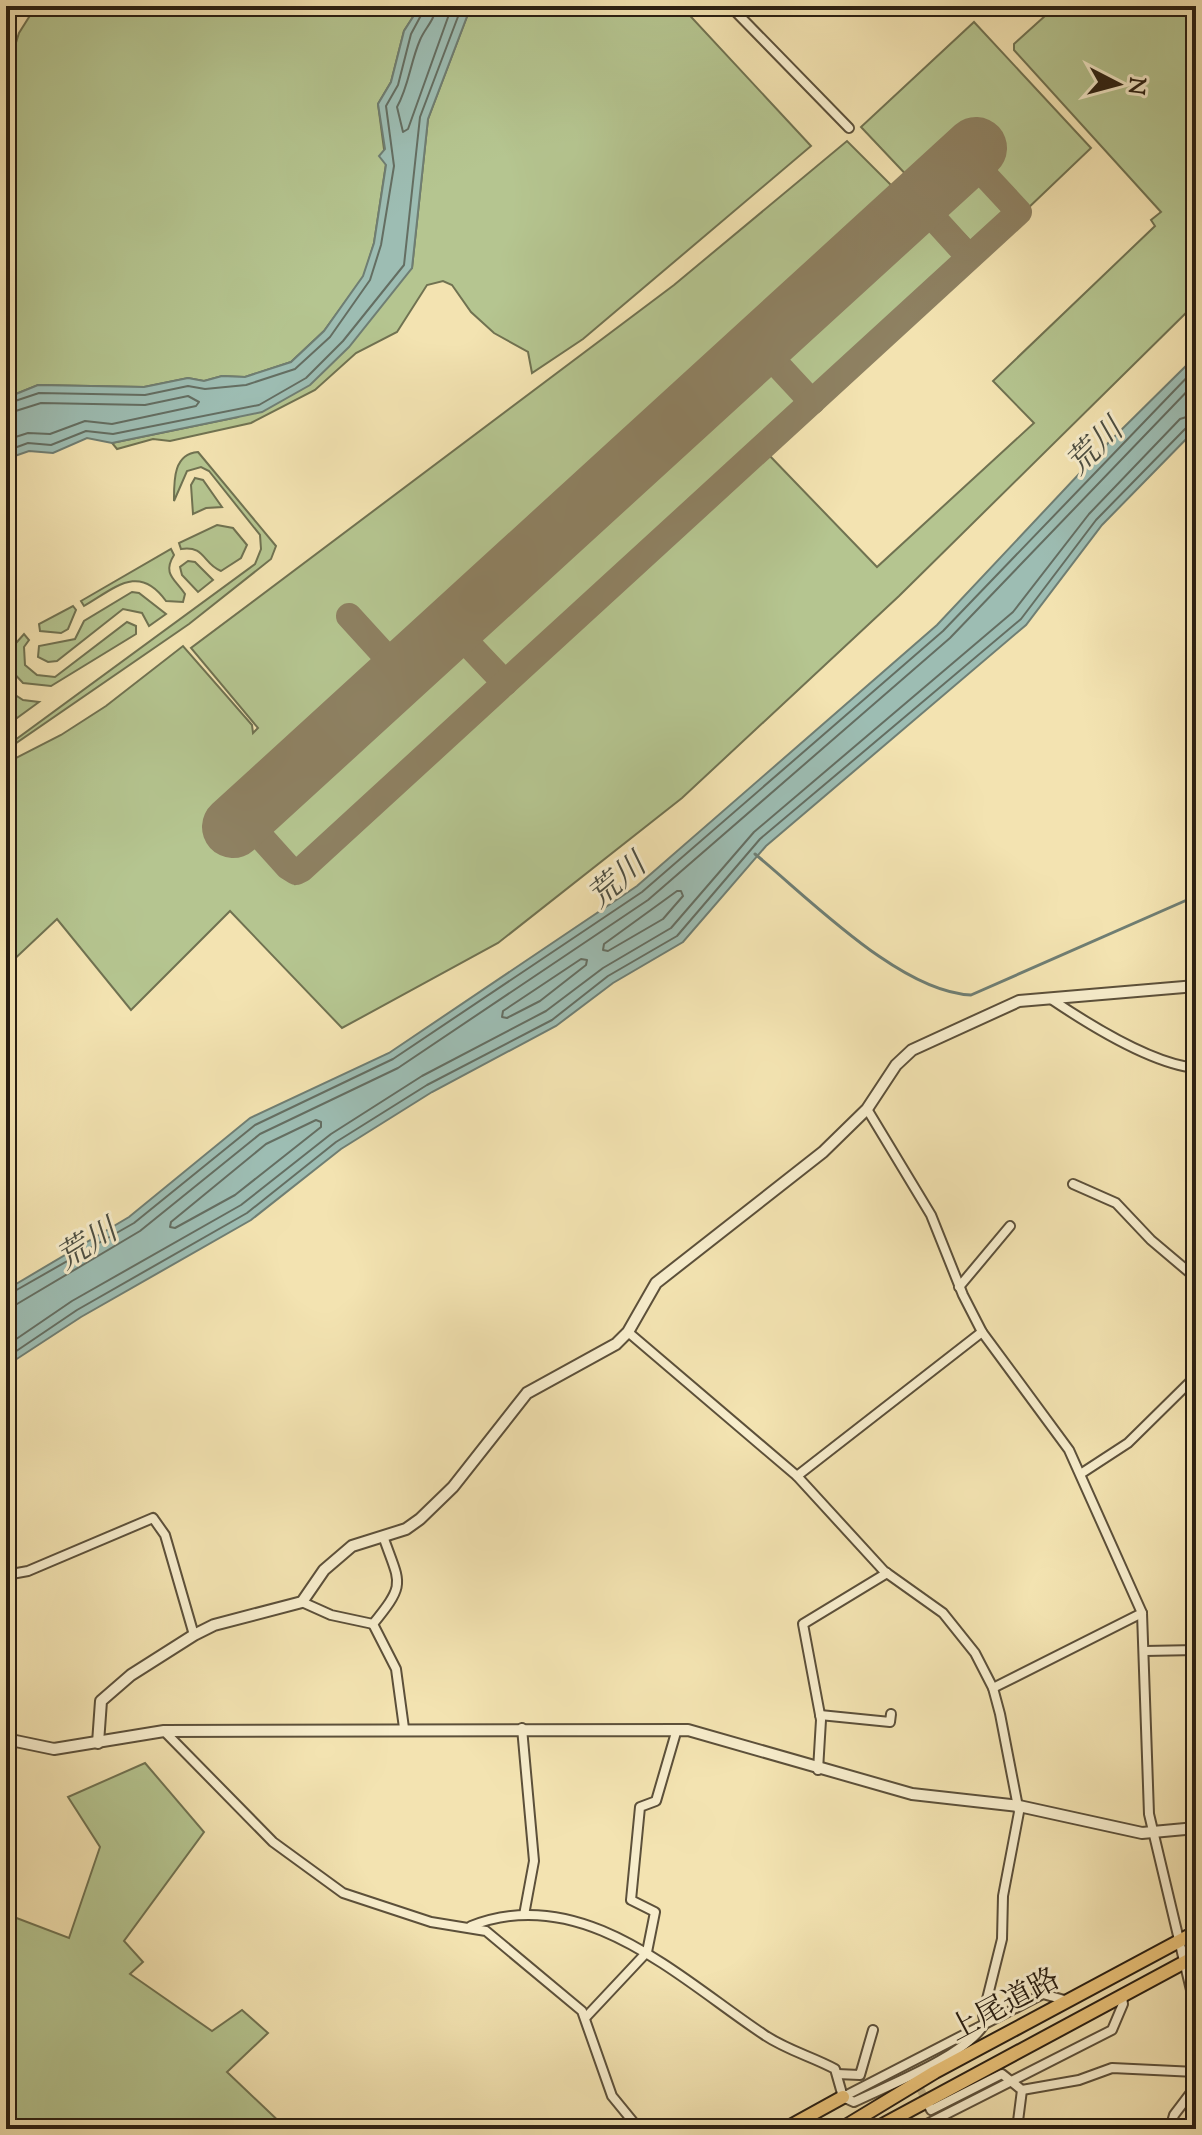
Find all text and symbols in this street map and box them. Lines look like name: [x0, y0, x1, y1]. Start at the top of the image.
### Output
north arrow: [1078, 44, 1158, 124]
text: N: [1118, 75, 1152, 97]
water label: 荒川: [1057, 407, 1137, 487]
water label: 荒川: [579, 842, 660, 920]
water label: 荒川: [49, 1208, 130, 1282]
street label: 上尾道路: [942, 1959, 1068, 2053]

